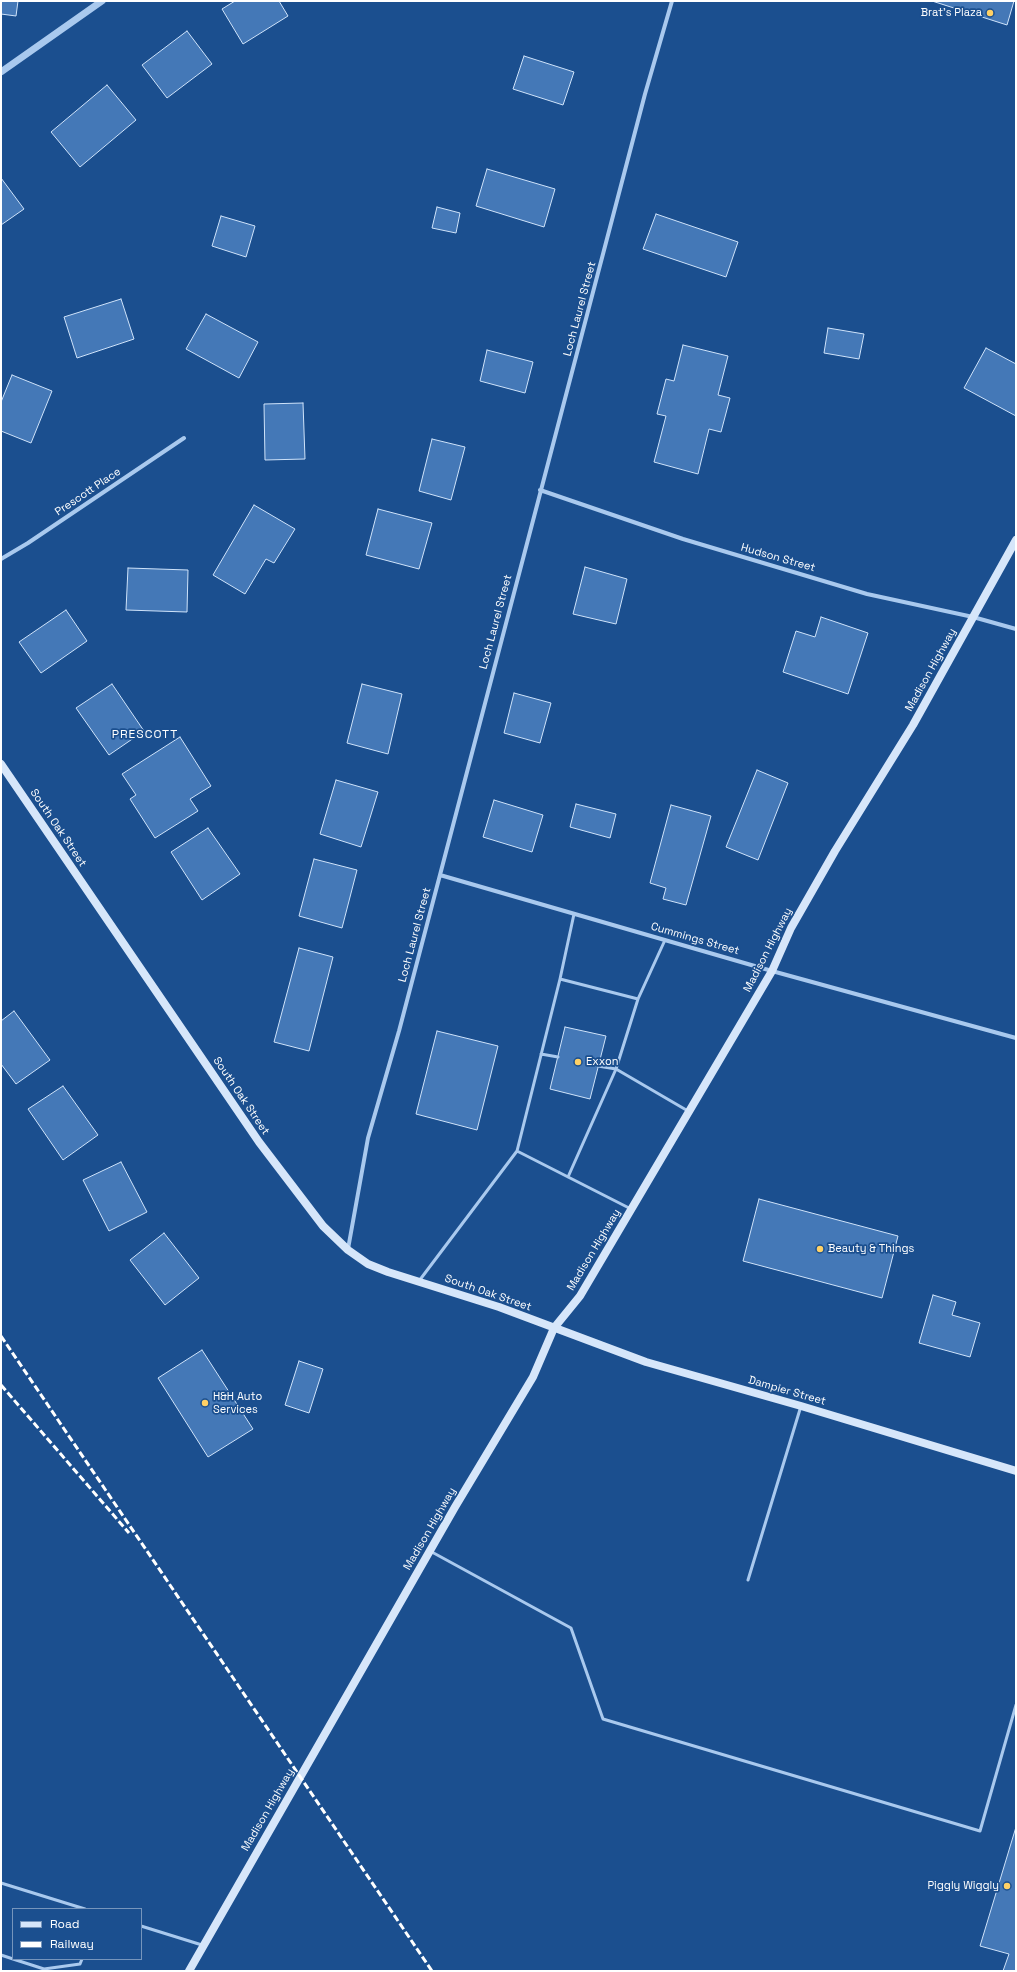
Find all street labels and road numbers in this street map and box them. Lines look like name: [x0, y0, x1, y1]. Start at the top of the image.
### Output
street label: Loch Laurel Street: [561, 260, 599, 358]
street label: Prescott Place: [53, 465, 123, 519]
street label: Hudson Street: [739, 541, 817, 575]
street label: Loch Laurel Street: [477, 573, 515, 671]
street label: Madison Highway: [903, 626, 959, 714]
street label: South Oak Street: [27, 787, 89, 869]
street label: Loch Laurel Street: [396, 886, 434, 984]
street label: Madison Highway: [741, 906, 795, 994]
street label: Cummings Street: [649, 920, 741, 958]
street label: South Oak Street: [210, 1055, 272, 1137]
street label: Madison Highway: [564, 1207, 624, 1293]
street label: South Oak Street: [443, 1272, 533, 1314]
street label: Dampier Street: [747, 1374, 827, 1408]
street label: Madison Highway: [401, 1485, 459, 1573]
street label: Madison Highway: [239, 1766, 297, 1854]

